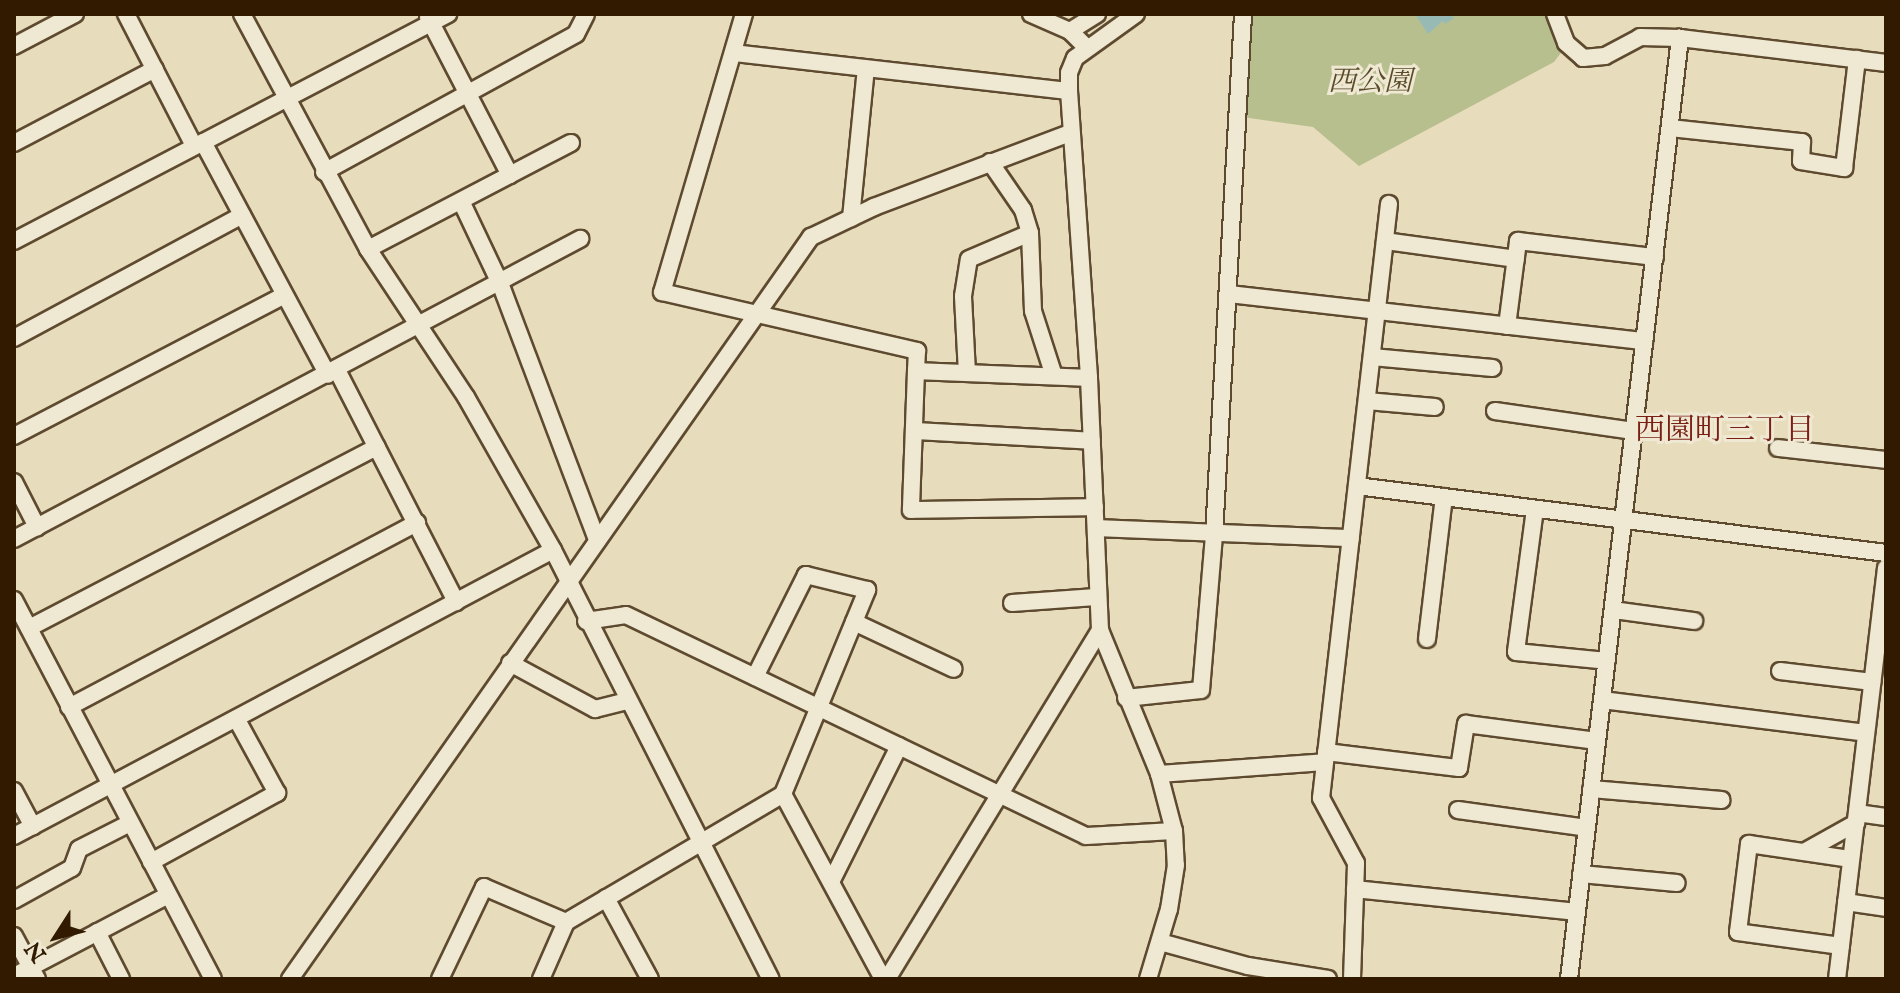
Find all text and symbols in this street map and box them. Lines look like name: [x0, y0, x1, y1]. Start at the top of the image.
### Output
park label: 西公園: [1328, 66, 1412, 100]
district label: 西園町三丁目: [1635, 413, 1815, 449]
north arrow: [16, 897, 96, 977]
text: N: [20, 935, 54, 967]

